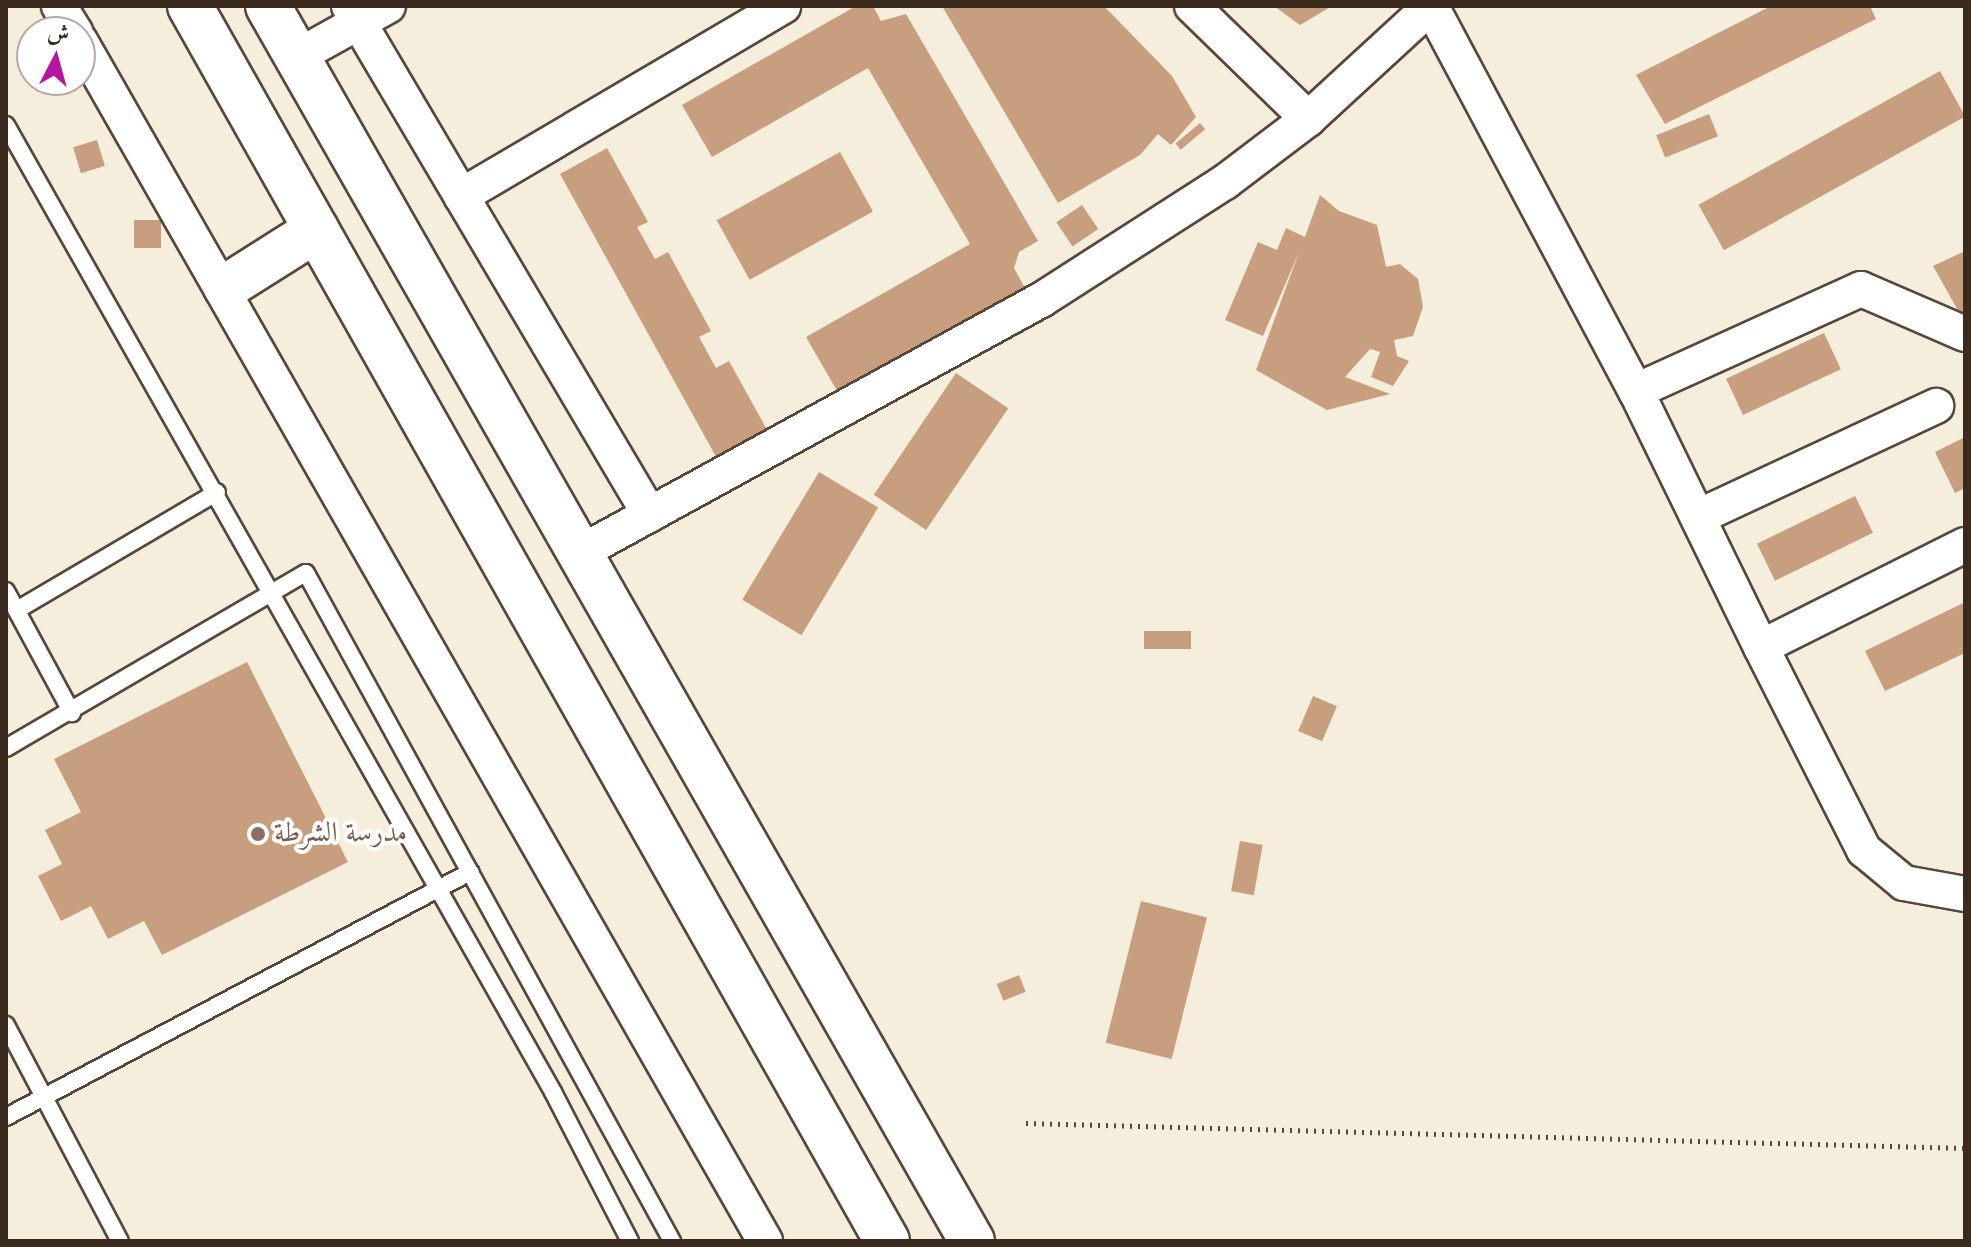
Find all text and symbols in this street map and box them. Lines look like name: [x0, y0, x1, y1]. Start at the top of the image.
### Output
north arrow: [16, 16, 96, 96]
text: ش: [46, 22, 70, 46]
place label: مدرسة الشرطة: [274, 817, 407, 851]
marker: مدرسة الشرطة: [249, 825, 267, 843]

